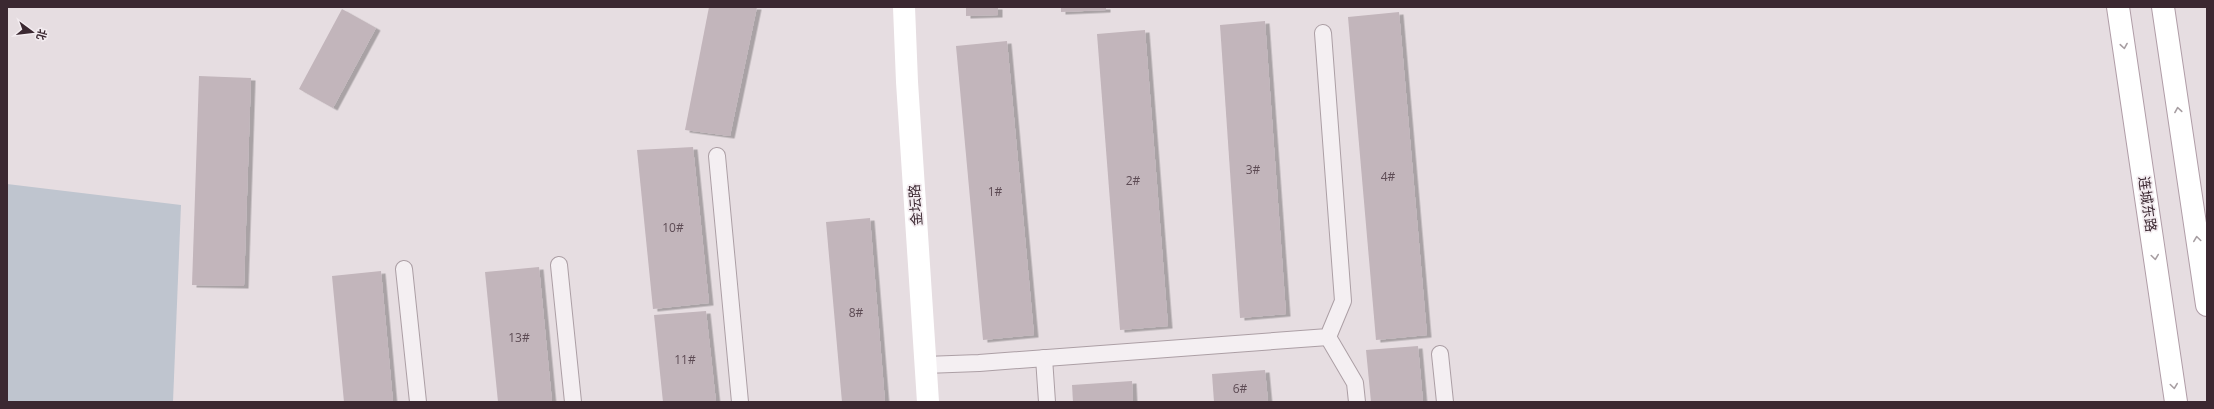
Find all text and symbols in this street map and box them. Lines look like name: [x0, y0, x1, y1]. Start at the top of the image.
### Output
north arrow: [12, 12, 52, 52]
text: 北: [33, 27, 51, 42]
one-way arrow: [2119, 42, 2128, 49]
one-way arrow: [2174, 107, 2183, 113]
house number: 3#: [1246, 161, 1261, 178]
house number: 4#: [1381, 168, 1396, 185]
house number: 2#: [1126, 172, 1141, 189]
street label: 连城东路: [2135, 175, 2161, 233]
street label: 金坛路: [904, 183, 926, 227]
house number: 1#: [988, 183, 1003, 200]
house number: 10#: [662, 219, 684, 236]
one-way arrow: [2193, 236, 2202, 242]
one-way arrow: [2150, 254, 2159, 260]
house number: 8#: [849, 304, 864, 321]
house number: 13#: [508, 329, 530, 346]
house number: 11#: [674, 351, 696, 368]
house number: 6#: [1233, 380, 1248, 397]
one-way arrow: [2169, 383, 2178, 389]

